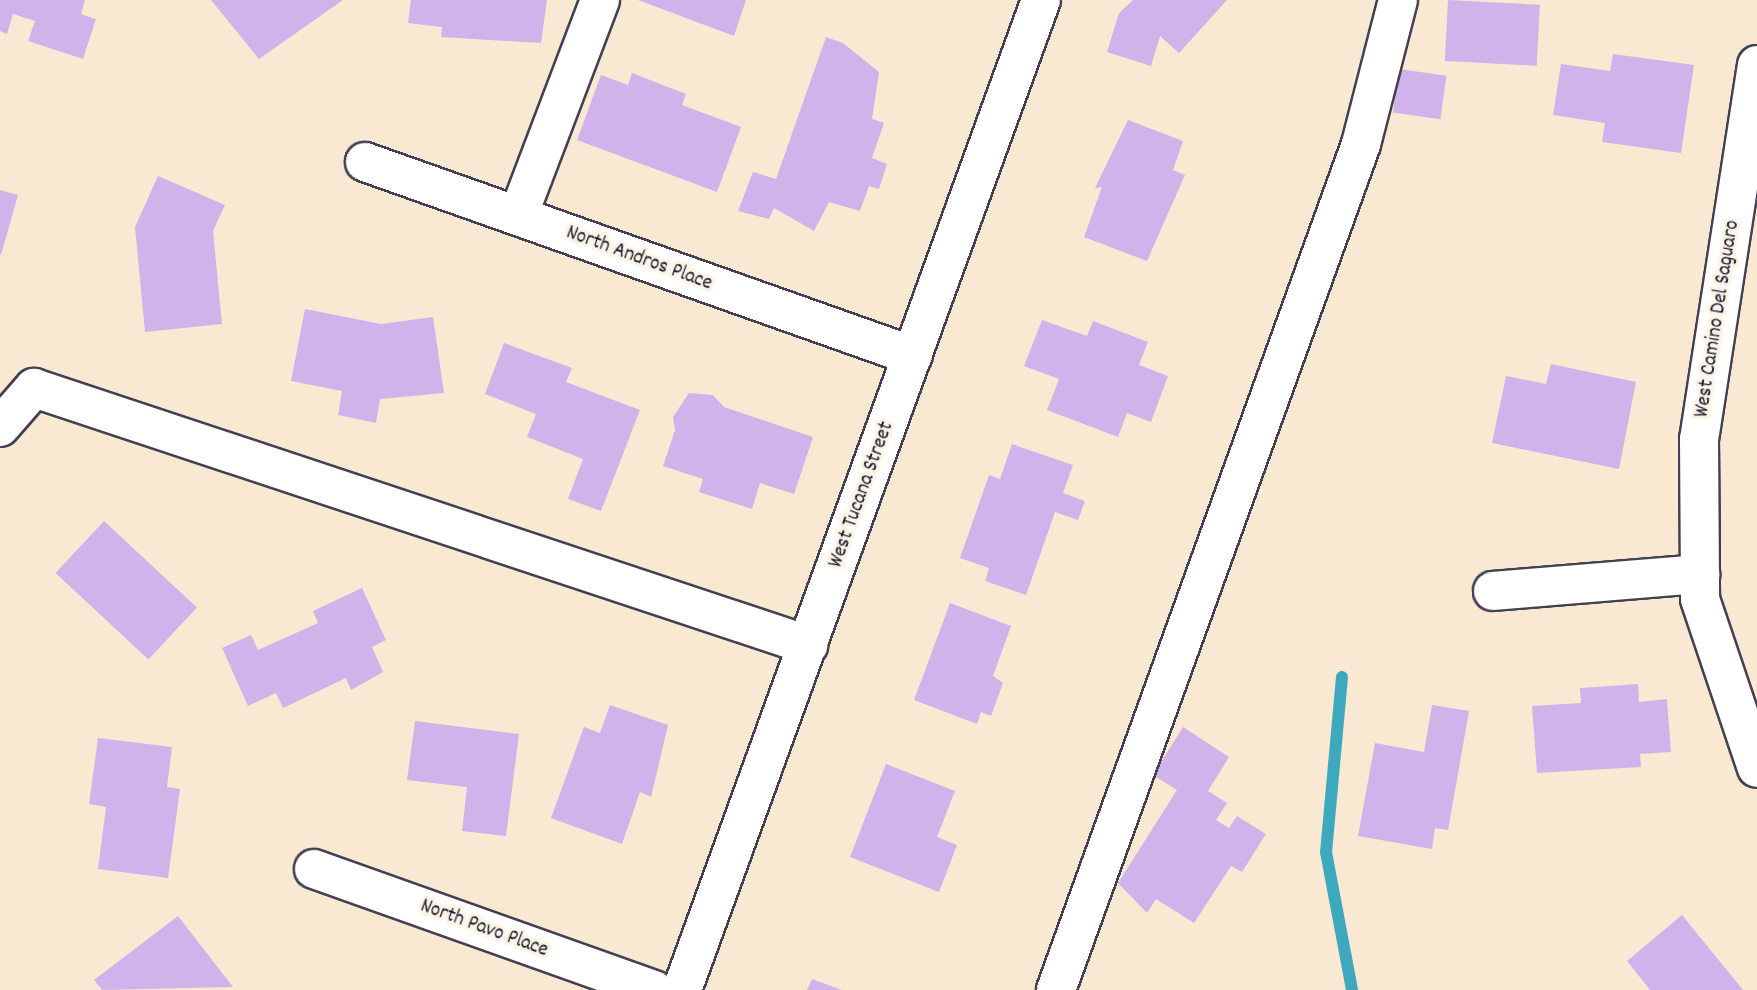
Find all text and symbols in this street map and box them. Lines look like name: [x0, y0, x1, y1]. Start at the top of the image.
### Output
street label: West Camino Del Saguaro: [1690, 219, 1746, 419]
street label: North Andros Place: [563, 221, 715, 297]
street label: West Tucana Street: [824, 418, 900, 572]
street label: North Pavo Place: [417, 894, 551, 964]

